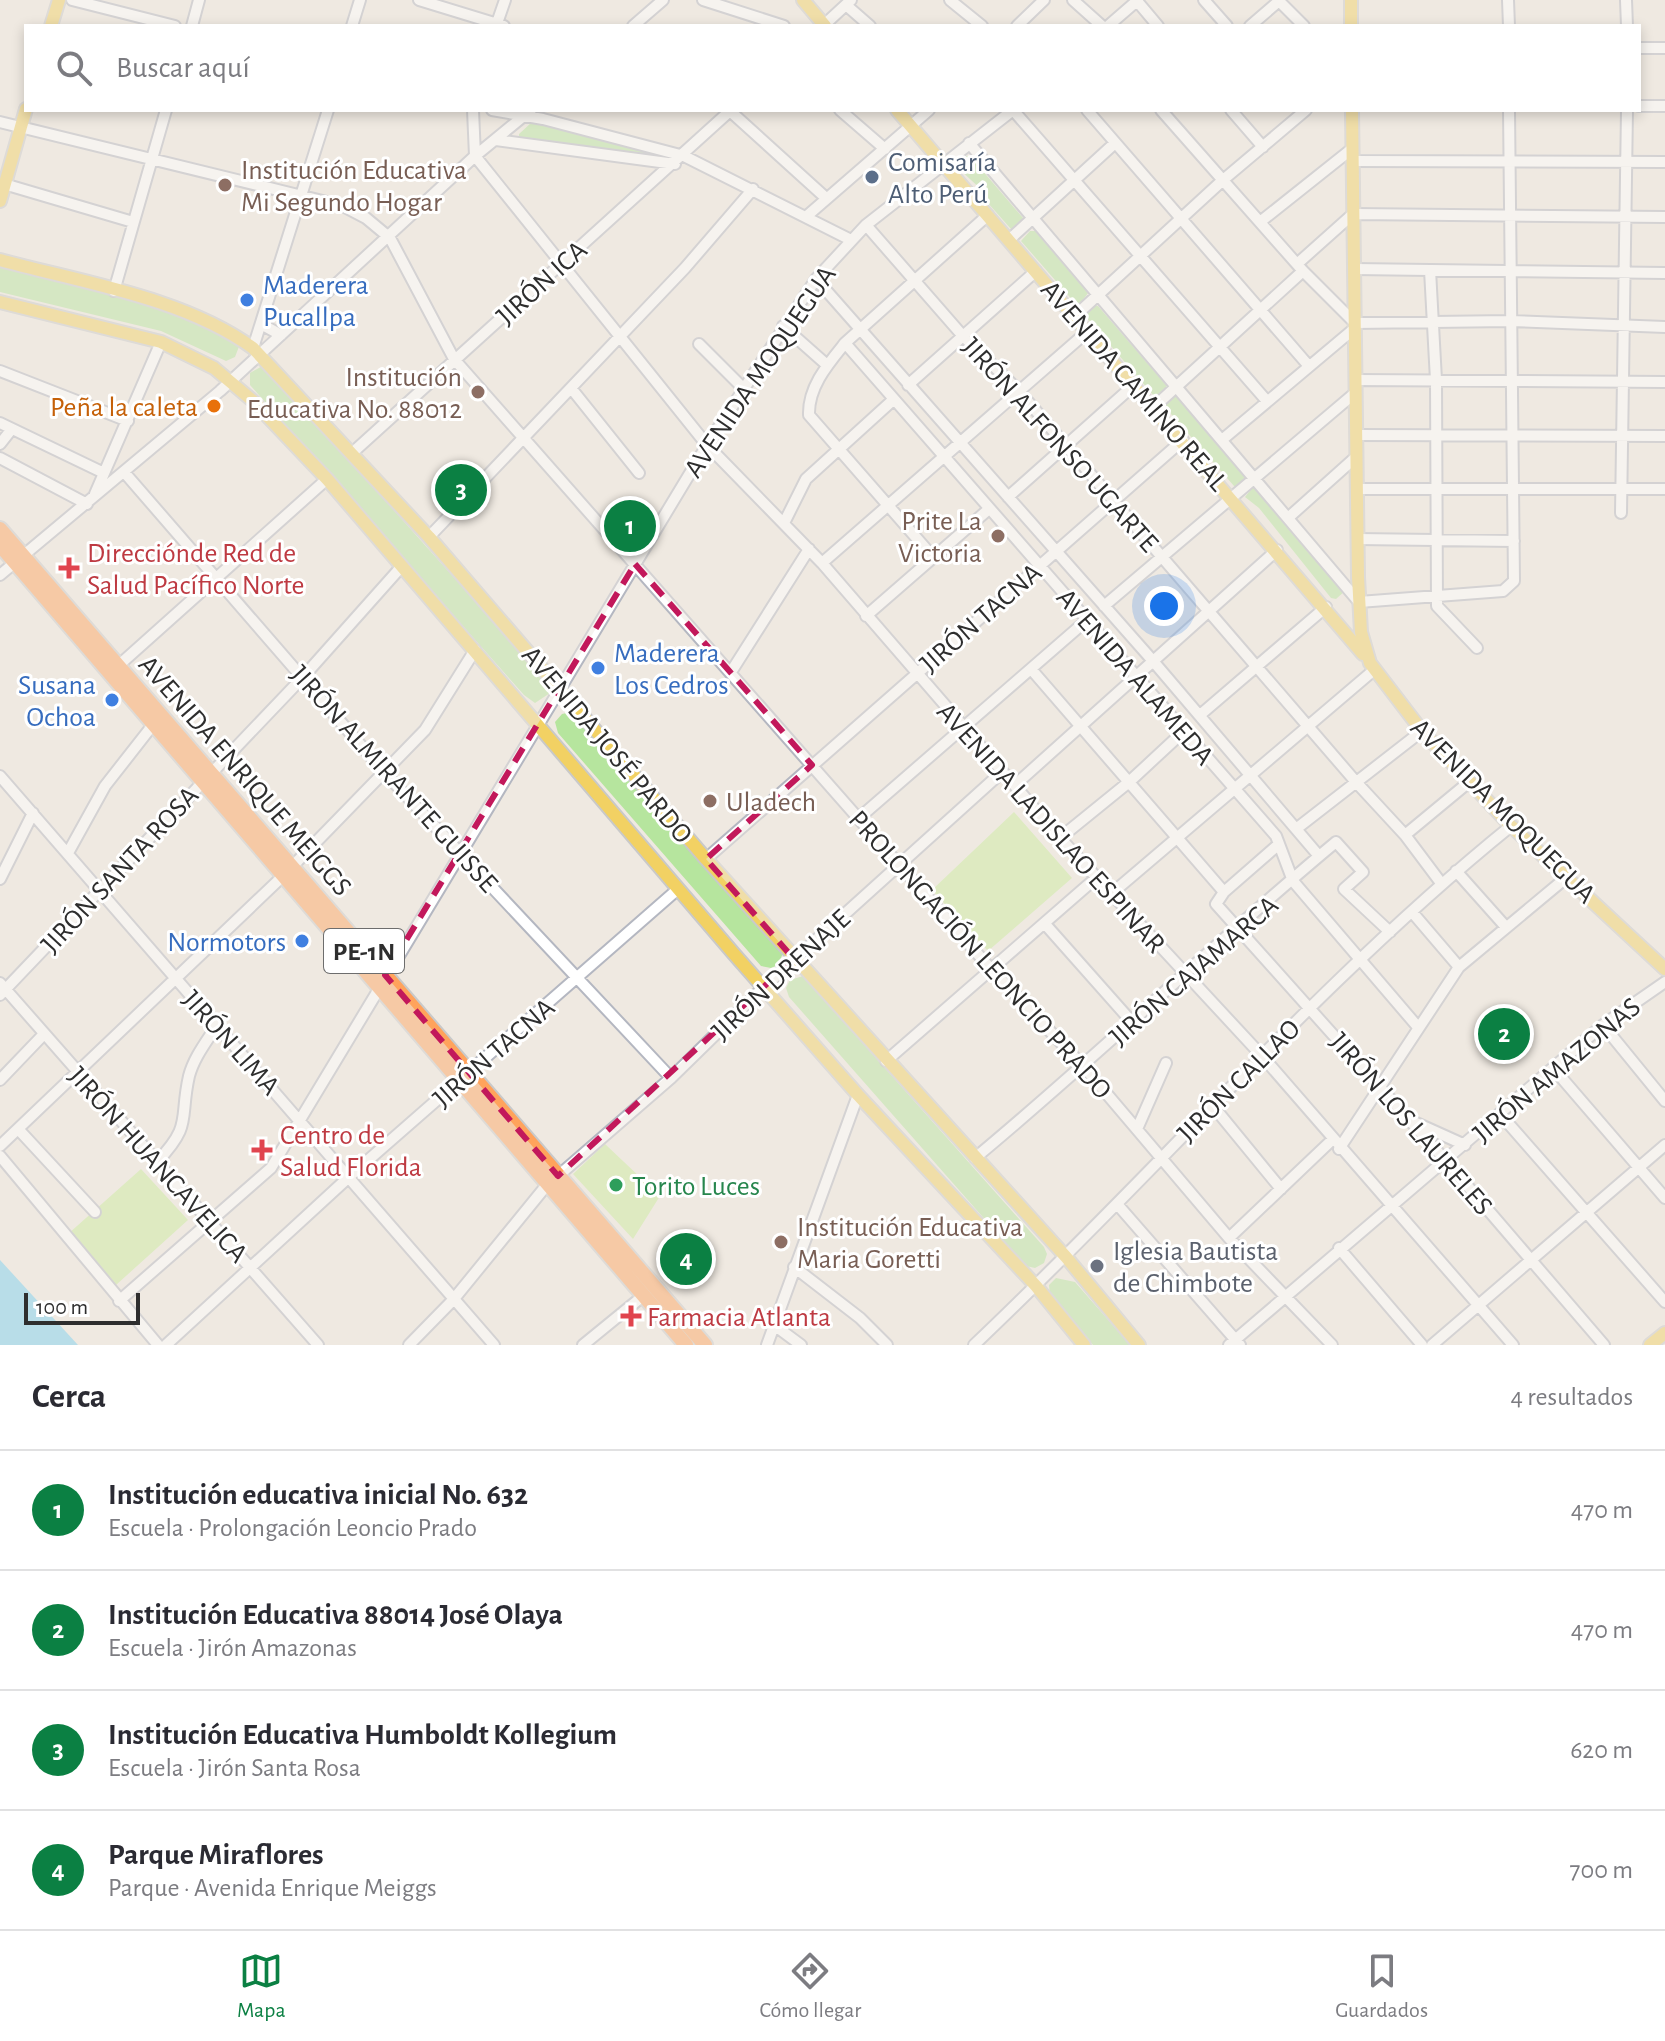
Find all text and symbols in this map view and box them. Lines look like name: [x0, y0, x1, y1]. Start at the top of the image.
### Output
search box: [24, 24, 1641, 112]
icon: search: [52, 46, 96, 90]
text: Buscar aquí: [116, 53, 250, 83]
place label: Comisaría Alto Perú: [888, 149, 996, 209]
place label: Institución Educativa Mi Segundo Hogar: [241, 157, 467, 217]
marker: Comisaría Alto Perú: [863, 168, 881, 186]
marker: Institución Educativa Mi Segundo Hogar: [216, 176, 234, 194]
street label: JIRÓN ICA: [490, 234, 593, 331]
street label: AVENIDA MOQUEGUA: [680, 261, 842, 483]
place label: Maderera Pucallpa: [263, 272, 369, 332]
street label: AVENIDA CAMINO REAL: [1035, 276, 1232, 497]
marker: Maderera Pucallpa: [238, 291, 256, 309]
street label: JIRÓN ALFONSO UGARTE: [956, 331, 1165, 558]
place label: Institución Educativa No. 88012: [247, 364, 462, 424]
marker: Institución Educativa No. 88012: [469, 383, 487, 401]
place label: Peña la caleta: [50, 394, 198, 422]
marker: Peña la caleta: [205, 397, 223, 415]
pin: 3: [435, 460, 487, 520]
pin: 1: [604, 496, 656, 556]
place label: Prite La Victoria: [898, 508, 982, 568]
marker: Prite La Victoria: [989, 527, 1007, 545]
place label: Direcciónde Red de Salud Pacífico Norte: [87, 540, 304, 600]
street label: JIRÓN TACNA: [913, 556, 1047, 679]
marker: Direcciónde Red de Salud Pacífico Norte: [58, 557, 80, 579]
street label: AVENIDA ALAMEDA: [1051, 584, 1218, 771]
your location: [1144, 586, 1184, 626]
street label: AVENIDA JOSÉ PARDO: [516, 639, 699, 849]
place label: Maderera Los Cedros: [614, 640, 729, 700]
street label: AVENIDA ENRIQUE MEIGGS: [133, 651, 356, 902]
street label: JIRÓN ALMIRANTE GUISSE: [285, 659, 505, 898]
marker: Maderera Los Cedros: [589, 659, 607, 677]
place label: Susana Ochoa: [18, 672, 96, 732]
marker: Susana Ochoa: [103, 691, 121, 709]
street label: AVENIDA LADISLAO ESPINAR: [931, 698, 1170, 959]
street label: AVENIDA MOQUEGUA: [1405, 714, 1600, 909]
street label: JIRÓN SANTA ROSA: [34, 780, 205, 959]
place label: Uladech: [726, 789, 816, 817]
marker: Uladech: [701, 792, 719, 810]
street label: PROLONGACIÓN LEONCIO PRADO: [843, 804, 1119, 1105]
street label: JIRÓN CAJAMARCA: [1103, 889, 1284, 1052]
street label: JIRÓN DRENAJE: [705, 902, 856, 1046]
place label: Normotors: [167, 929, 286, 957]
road number: PE-1N: [324, 929, 404, 973]
marker: Normotors: [293, 932, 311, 950]
street label: JIRÓN LIMA: [176, 984, 287, 1101]
street label: JIRÓN AMAZONAS: [1466, 990, 1646, 1148]
street label: JIRÓN TACNA: [426, 991, 560, 1114]
pin: 2: [1478, 1004, 1530, 1064]
street label: JIRÓN CALLAO: [1171, 1013, 1306, 1148]
street label: JIRÓN LOS LAURELES: [1324, 1026, 1499, 1221]
street label: JIRÓN HUANCAVELICA: [63, 1060, 255, 1269]
place label: Centro de Salud Florida: [280, 1122, 422, 1182]
marker: Centro de Salud Florida: [251, 1139, 273, 1161]
place label: Torito Luces: [632, 1173, 760, 1201]
marker: Torito Luces: [607, 1176, 625, 1194]
place label: Institución Educativa Maria Goretti: [797, 1214, 1023, 1274]
pin: 4: [660, 1229, 712, 1289]
marker: Institución Educativa Maria Goretti: [772, 1233, 790, 1251]
place label: Iglesia Bautista de Chimbote: [1113, 1238, 1278, 1298]
marker: Iglesia Bautista de Chimbote: [1088, 1257, 1106, 1275]
scale bar: [24, 1289, 140, 1325]
text: 100 m: [36, 1296, 88, 1318]
place label: Farmacia Atlanta: [647, 1304, 831, 1332]
marker: Farmacia Atlanta: [622, 1307, 640, 1325]
text: Cerca: [32, 1380, 106, 1414]
text: 4 resultados: [1510, 1384, 1633, 1410]
text: Institución educativa inicial No. 632: [108, 1480, 528, 1510]
text: 1: [53, 1497, 63, 1523]
text: 470 m: [1571, 1497, 1633, 1523]
text: Escuela · Prolongación Leoncio Prado: [108, 1515, 477, 1541]
text: Institución Educativa 88014 José Olaya: [108, 1600, 563, 1630]
text: 2: [52, 1617, 64, 1643]
text: 470 m: [1571, 1617, 1633, 1643]
text: Escuela · Jirón Amazonas: [108, 1635, 357, 1661]
text: Institución Educativa Humboldt Kollegium: [108, 1720, 617, 1750]
text: 3: [52, 1737, 64, 1763]
text: 620 m: [1570, 1737, 1633, 1763]
text: Escuela · Jirón Santa Rosa: [108, 1755, 361, 1781]
text: Parque Miraflores: [108, 1840, 324, 1870]
text: 4: [51, 1857, 65, 1883]
text: 700 m: [1570, 1857, 1633, 1883]
text: Parque · Avenida Enrique Meiggs: [108, 1875, 437, 1901]
tab: Mapa: [237, 1949, 286, 2023]
tab: Cómo llegar: [759, 1949, 861, 2023]
tab: Guardados: [1335, 1949, 1428, 2023]

